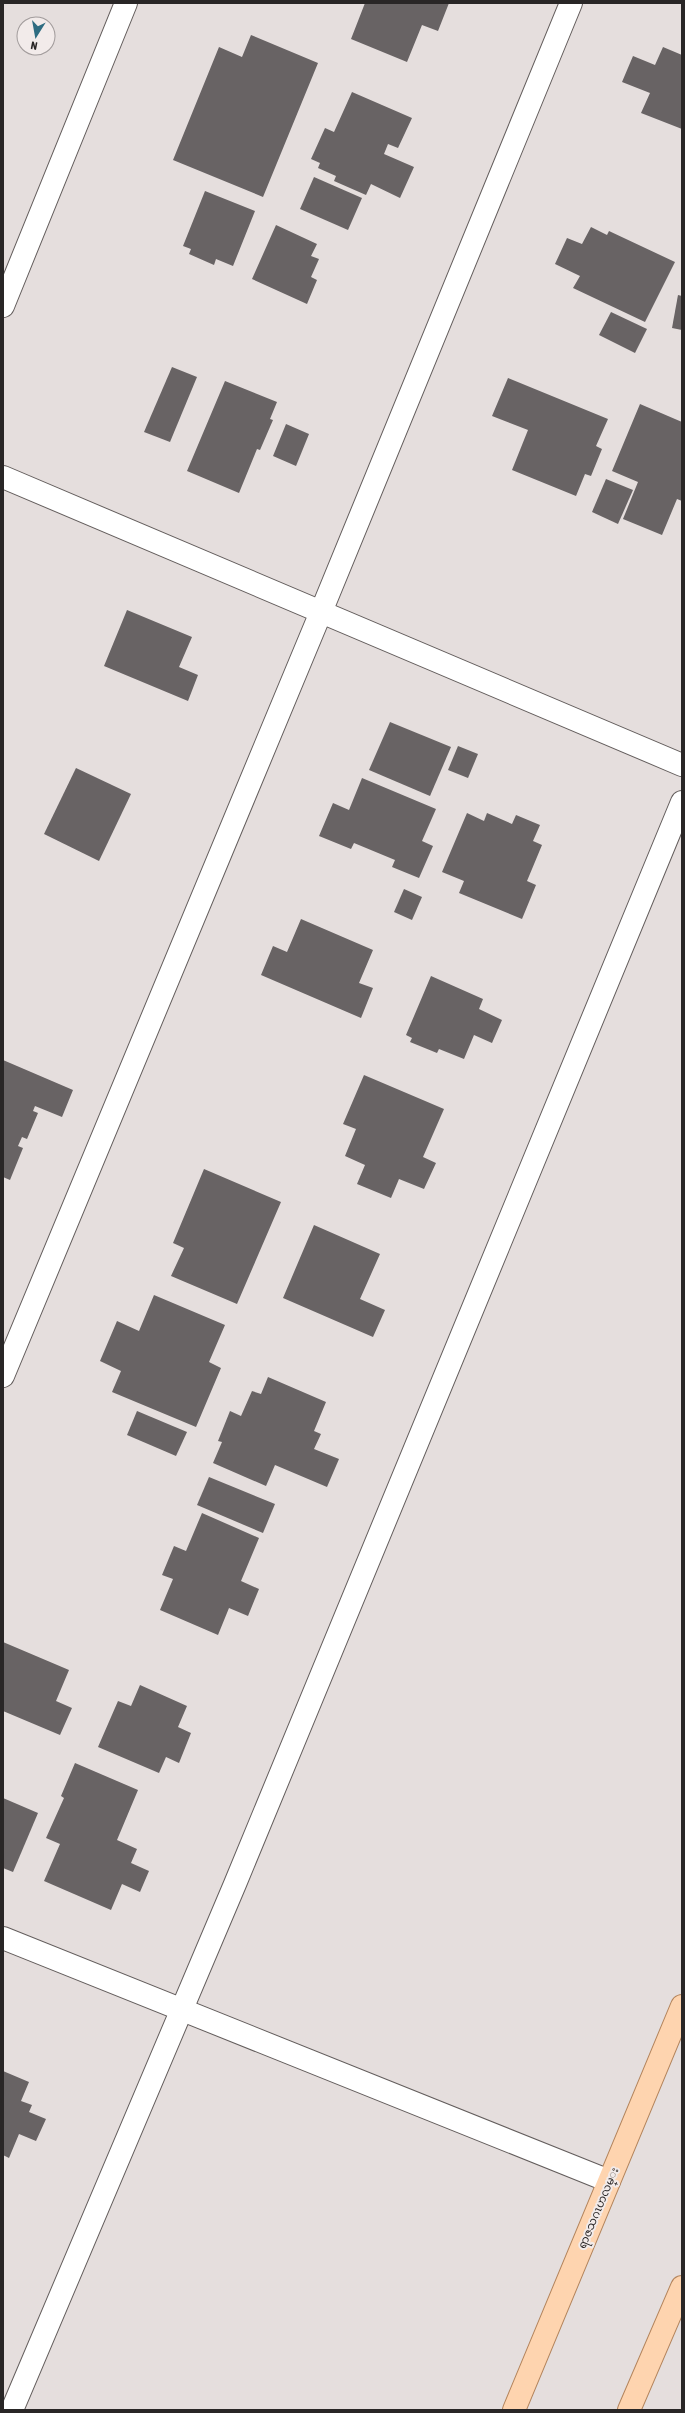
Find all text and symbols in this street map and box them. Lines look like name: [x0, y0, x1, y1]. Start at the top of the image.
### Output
north arrow: [16, 16, 56, 56]
text: N: [30, 39, 38, 52]
street label: ရာဇသဂၤဟလမ္း: [576, 2166, 624, 2252]

